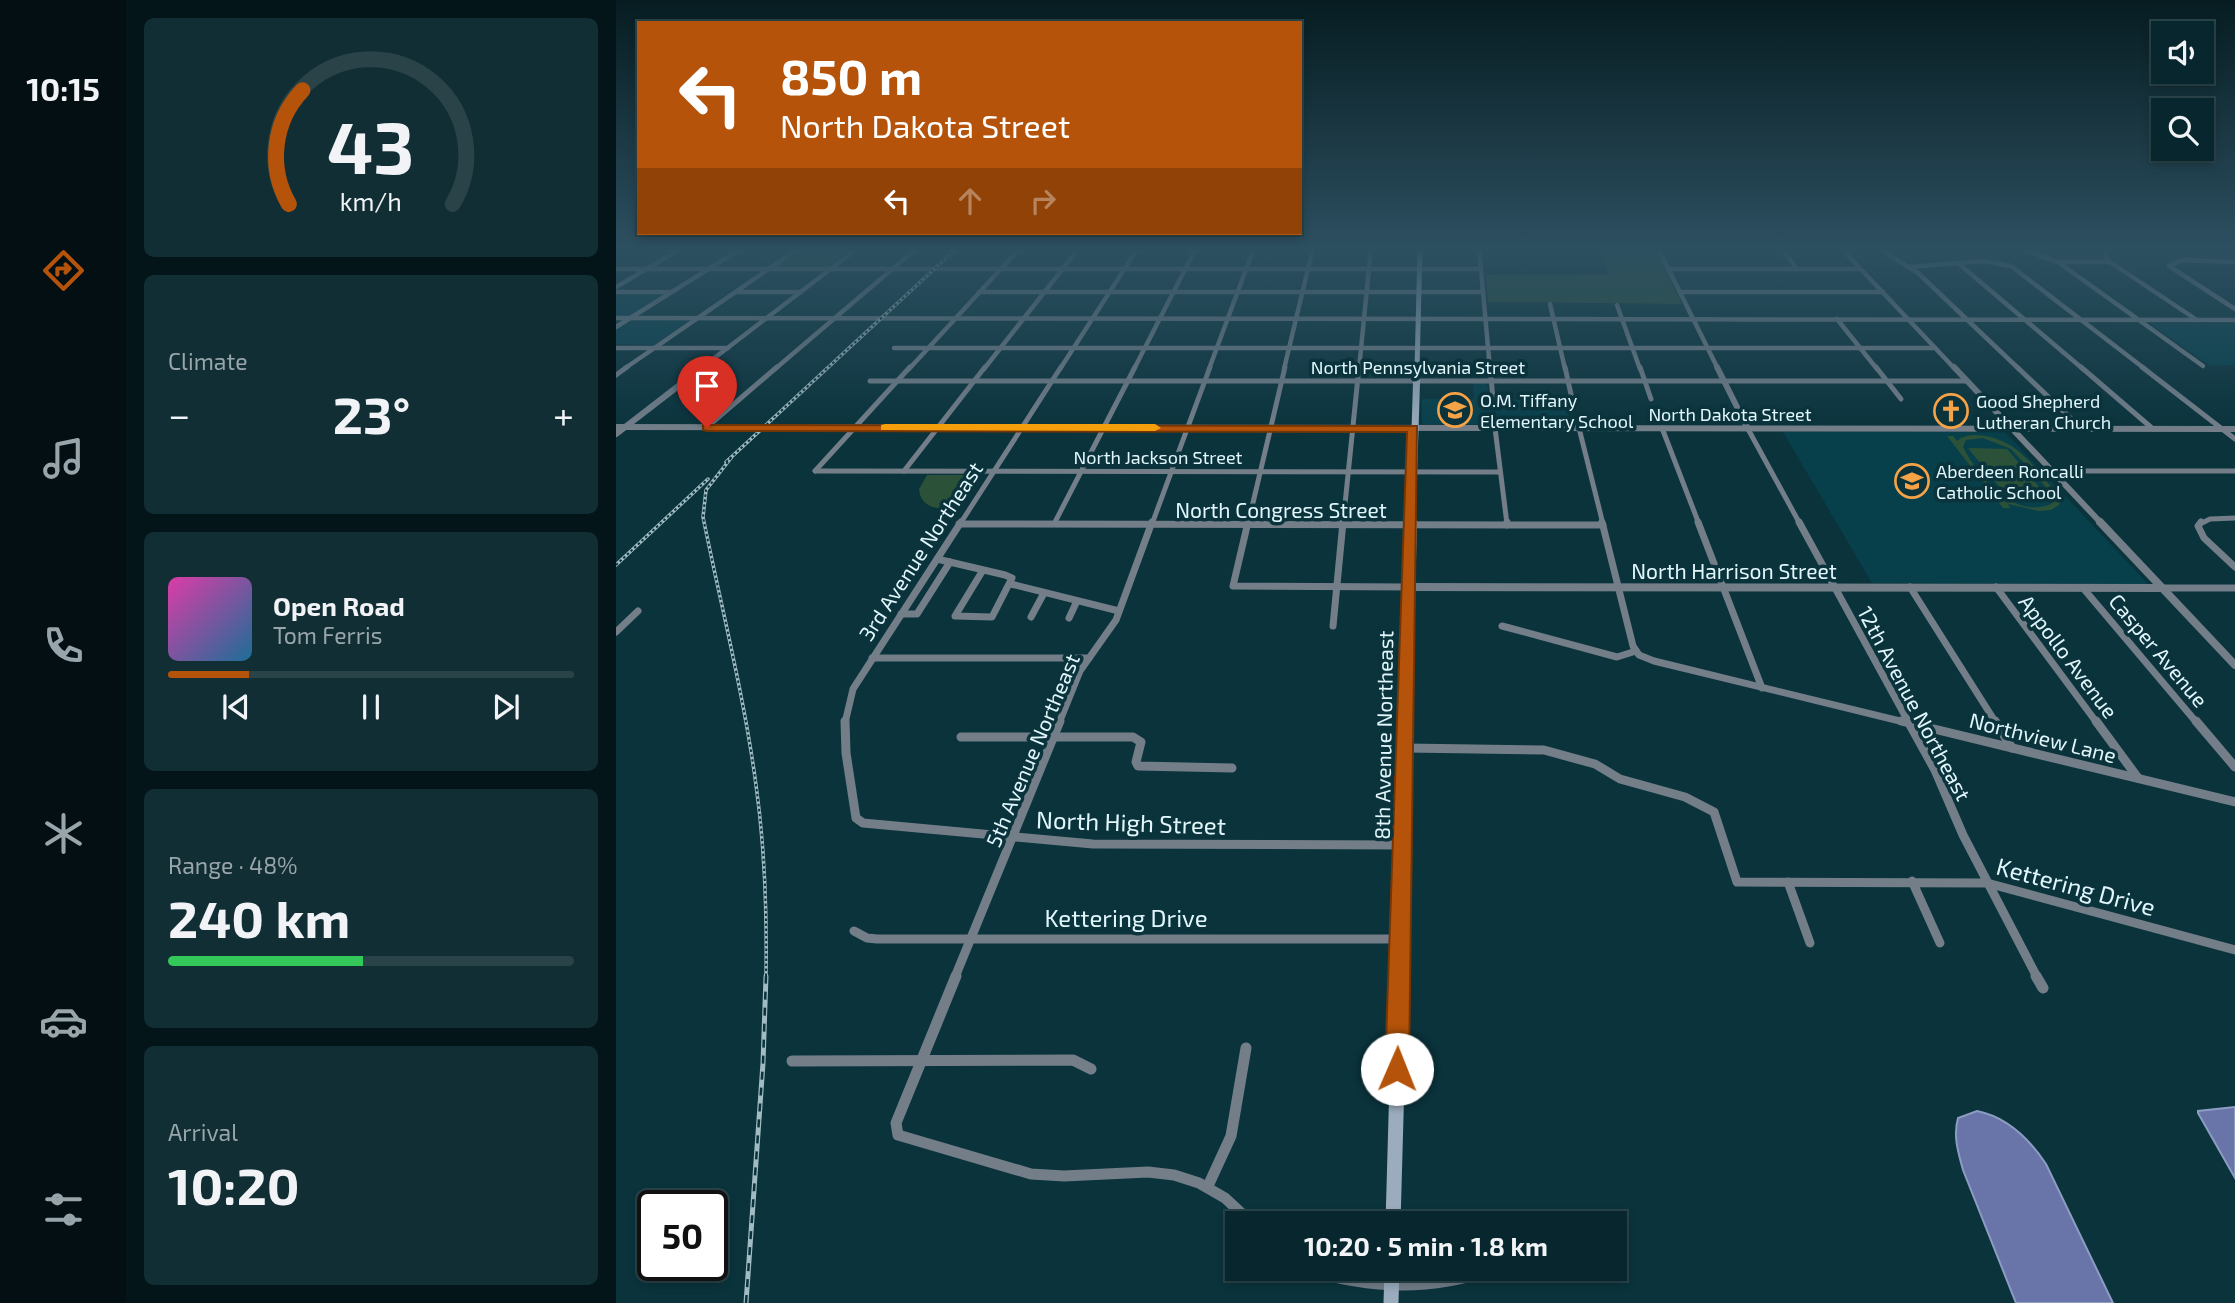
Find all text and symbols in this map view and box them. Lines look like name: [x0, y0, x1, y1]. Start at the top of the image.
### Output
map controls: [2151, 21, 2214, 161]
button: sound: [2151, 21, 2214, 84]
text: 850 m: [780, 46, 922, 105]
icon: left: [665, 49, 756, 140]
text: 10:15: [26, 69, 100, 107]
button: search: [2151, 98, 2214, 161]
text: 43: [327, 101, 415, 189]
text: North Dakota Street: [780, 106, 1070, 144]
icon: left: [878, 182, 916, 220]
icon: ahead: [951, 182, 989, 220]
icon: right: [1024, 182, 1062, 220]
text: km/h: [340, 185, 402, 215]
icon: directions: [39, 246, 88, 295]
text: Climate: [168, 347, 248, 375]
pin: [677, 356, 737, 428]
street label: North Pennsylvania Street: [1311, 356, 1525, 378]
icon: arrive: [688, 367, 726, 405]
text: 23°: [333, 382, 410, 444]
place label: O.M. Tiffany Elementary School: [1480, 389, 1634, 432]
place label: Good Shepherd Lutheran Church: [1976, 390, 2111, 433]
text: −: [168, 391, 190, 437]
text: +: [553, 391, 574, 437]
school or university icon: O.M. Tiffany Elementary School: [1436, 391, 1474, 429]
church icon: Good Shepherd Lutheran Church: [1932, 392, 1970, 430]
street label: North Dakota Street: [1648, 403, 1812, 425]
icon: music: [39, 434, 88, 483]
street label: North Jackson Street: [1074, 446, 1243, 468]
street label: 3rd Avenue Northeast: [853, 457, 987, 645]
place label: Aberdeen Roncalli Catholic School: [1936, 460, 2084, 503]
school or university icon: Aberdeen Roncalli Catholic School: [1893, 462, 1931, 500]
street label: North Congress Street: [1175, 497, 1387, 522]
street label: North Harrison Street: [1631, 558, 1837, 583]
street label: Casper Avenue: [2104, 588, 2214, 712]
street label: Appollo Avenue: [2014, 589, 2124, 723]
text: Open Road: [273, 590, 405, 621]
street label: 12th Avenue Northeast: [1853, 602, 1977, 804]
icon: phone: [39, 621, 88, 670]
text: Tom Ferris: [273, 621, 382, 649]
street label: 8th Avenue Northeast: [1369, 630, 1397, 840]
street label: 5th Avenue Northeast: [980, 650, 1084, 850]
icon: previous: [217, 688, 255, 726]
icon: pause: [352, 688, 390, 726]
icon: next: [487, 688, 525, 726]
street label: Northview Lane: [1967, 707, 2119, 767]
street label: North High Street: [1036, 804, 1226, 840]
icon: climate: [39, 809, 88, 858]
text: Range · 48%: [168, 851, 298, 879]
street label: Kettering Drive: [1993, 851, 2159, 921]
text: 240 km: [168, 886, 350, 948]
street label: Kettering Drive: [1044, 903, 1208, 932]
icon: car: [39, 997, 88, 1046]
position arrow: [1360, 1032, 1434, 1106]
text: Arrival: [168, 1118, 238, 1146]
text: 10:20: [168, 1153, 300, 1215]
icon: filters: [39, 1185, 88, 1234]
speed limit sign: 50: [637, 1190, 728, 1281]
text: 10:20 · 5 min · 1.8 km: [1304, 1230, 1548, 1261]

